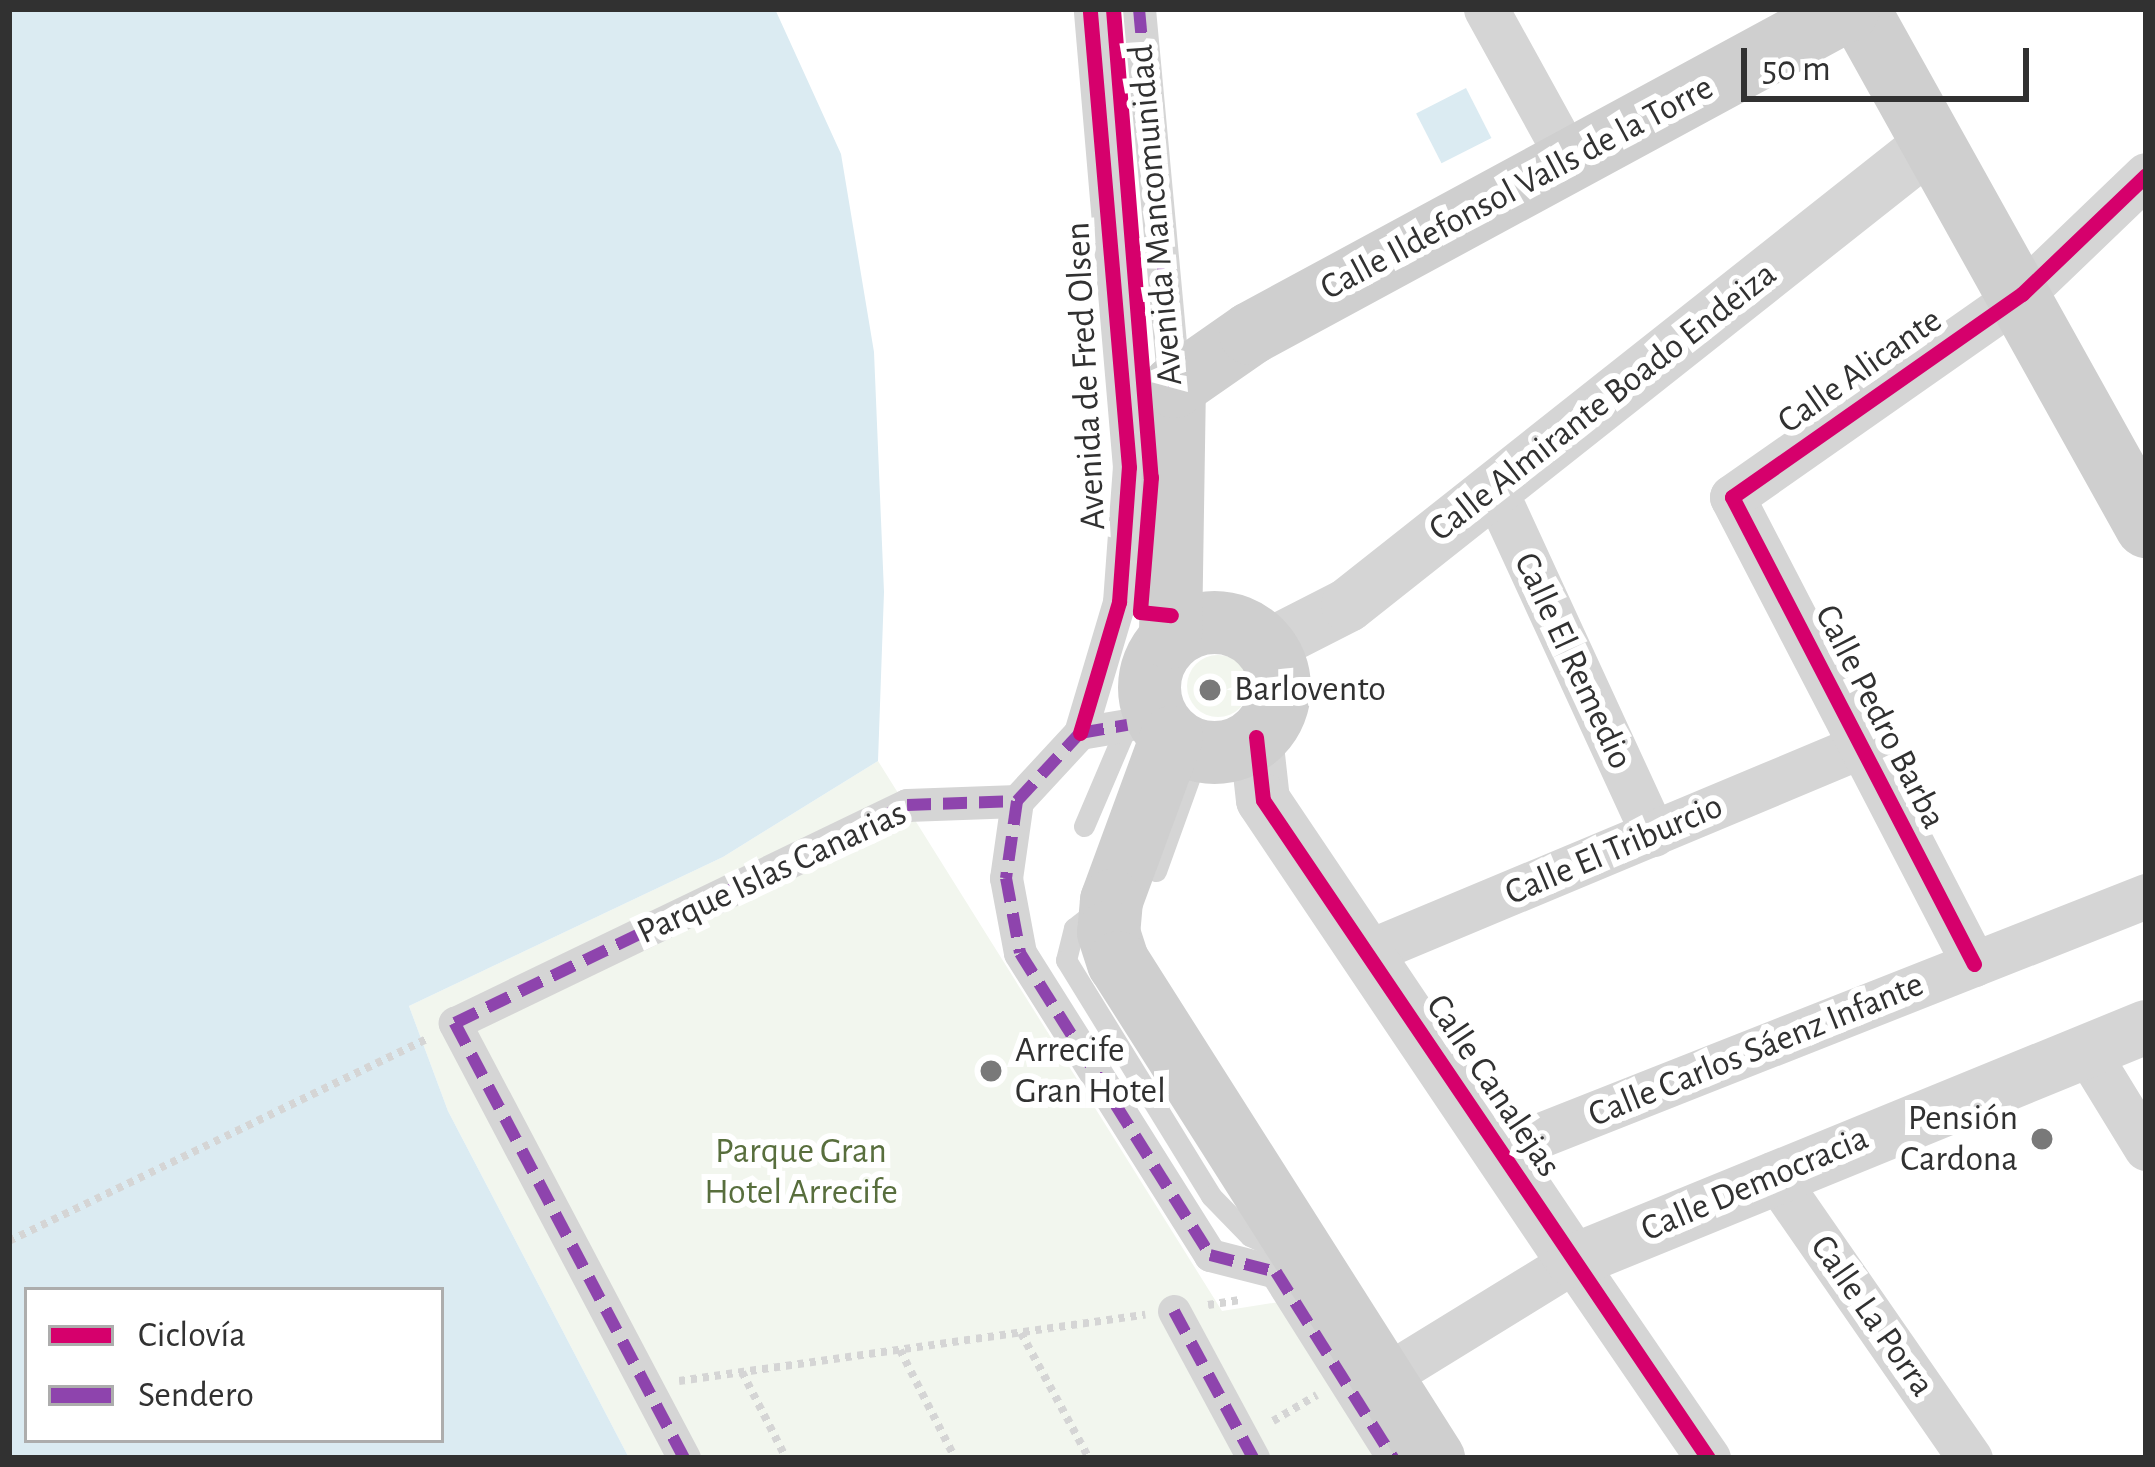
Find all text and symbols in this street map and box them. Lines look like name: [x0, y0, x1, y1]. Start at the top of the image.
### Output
scale bar: [1747, 24, 2035, 98]
street label: Avenida Mancomunidad: [1120, 43, 1192, 387]
text: 50 m: [1762, 51, 1831, 87]
street label: Calle Ildefonsol Valls de la Torre: [1313, 66, 1721, 310]
street label: Avenida de Fred Olsen: [1056, 221, 1116, 531]
street label: Calle Almirante Boado Endeiza: [1421, 253, 1785, 551]
street label: Calle Alicante: [1770, 299, 1950, 443]
street label: Calle El Remedio: [1504, 546, 1642, 776]
street label: Calle Pedro Barba: [1805, 598, 1955, 836]
place label: Barlovento: [1234, 668, 1386, 712]
marker: Barlovento: [1197, 677, 1223, 703]
street label: Calle El Triburcio: [1499, 785, 1729, 915]
street label: Parque Islas Canarias: [631, 792, 913, 954]
street label: Calle Carlos Sáenz Infante: [1582, 963, 1930, 1137]
street label: Calle Canalejas: [1416, 987, 1570, 1185]
place label: Arrecife Gran Hotel: [1015, 1028, 1166, 1113]
marker: Arrecife Gran Hotel: [978, 1058, 1004, 1084]
place label: Pensión Cardona: [1900, 1096, 2018, 1181]
street label: Calle Democracia: [1635, 1117, 1875, 1251]
marker: Pensión Cardona: [2029, 1126, 2055, 1152]
park label: Parque Gran Hotel Arrecife: [704, 1129, 898, 1214]
street label: Calle La Porra: [1801, 1227, 1943, 1405]
legend: [24, 1287, 444, 1443]
text: Ciclovía: [138, 1317, 246, 1353]
text: Sendero: [138, 1377, 254, 1413]

